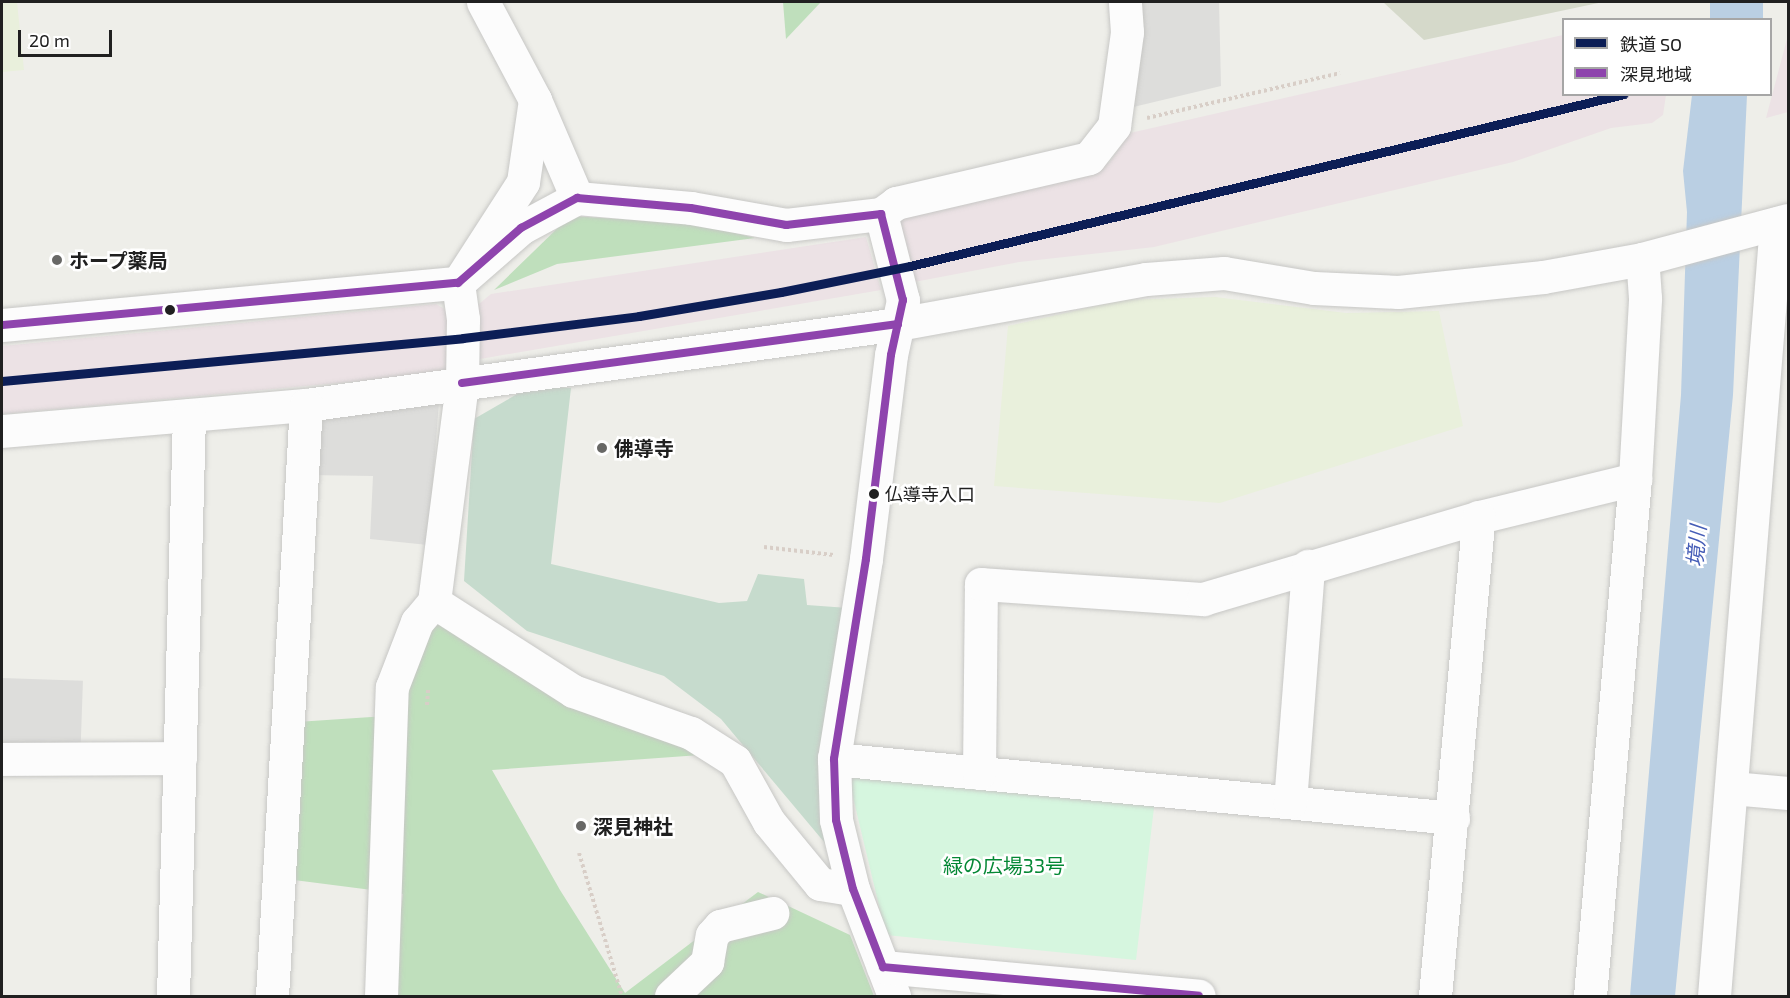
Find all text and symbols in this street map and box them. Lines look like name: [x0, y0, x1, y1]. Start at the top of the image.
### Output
scale bar: [21, 18, 116, 56]
legend: [1562, 18, 1772, 96]
text: 20 m: [29, 29, 70, 51]
text: 鉄道 SO: [1620, 33, 1682, 55]
text: 深見地域: [1620, 63, 1692, 85]
place label: ホープ薬局: [69, 248, 169, 272]
marker: ホープ薬局: [50, 253, 64, 267]
unlabelled marker: [164, 304, 176, 316]
place label: 佛導寺: [614, 436, 674, 460]
marker: 佛導寺: [595, 441, 609, 455]
place label: 仏導寺入口: [885, 483, 975, 505]
marker: 仏導寺入口: [868, 488, 880, 500]
water label: 境川: [1682, 524, 1710, 568]
place label: 深見神社: [593, 814, 673, 838]
marker: 深見神社: [574, 819, 588, 833]
park label: 緑の広場33号: [943, 853, 1065, 877]

